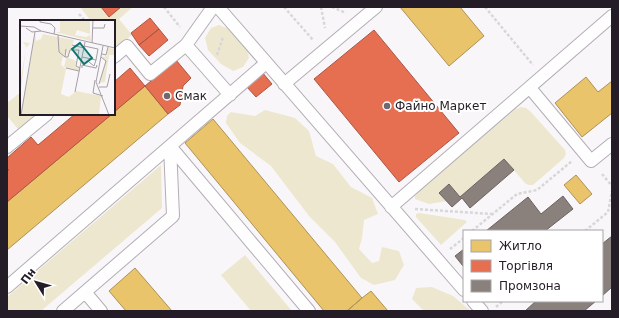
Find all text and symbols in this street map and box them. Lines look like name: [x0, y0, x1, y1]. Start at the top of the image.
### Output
inset map: [20, 20, 115, 115]
place label: Смак: [175, 89, 207, 103]
marker: Смак: [162, 91, 172, 101]
place label: Файно Маркет: [395, 99, 486, 113]
marker: Файно Маркет: [382, 101, 392, 111]
legend: [463, 230, 603, 302]
text: Житло: [499, 239, 542, 253]
text: Торгівля: [498, 259, 553, 273]
north arrow: [16, 262, 56, 302]
text: Пн: [18, 266, 39, 287]
text: Промзона: [499, 279, 561, 293]

